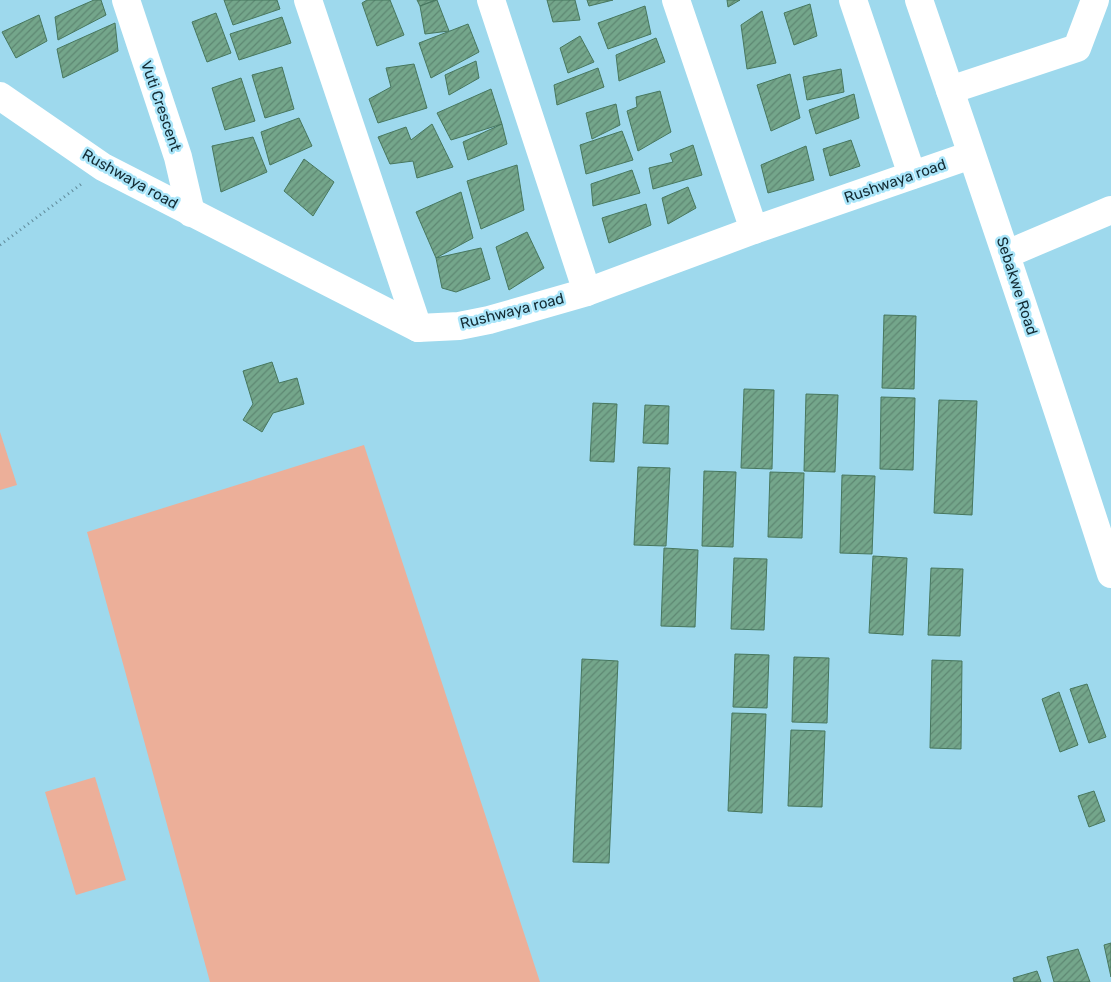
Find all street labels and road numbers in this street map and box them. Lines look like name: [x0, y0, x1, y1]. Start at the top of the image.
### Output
street label: Vuti Crescent: [137, 58, 185, 154]
street label: Rushwaya road: [79, 145, 181, 213]
street label: Rushwaya road: [842, 155, 948, 207]
street label: Sebakwe Road: [993, 235, 1041, 337]
street label: Rushwaya road: [458, 289, 566, 333]

